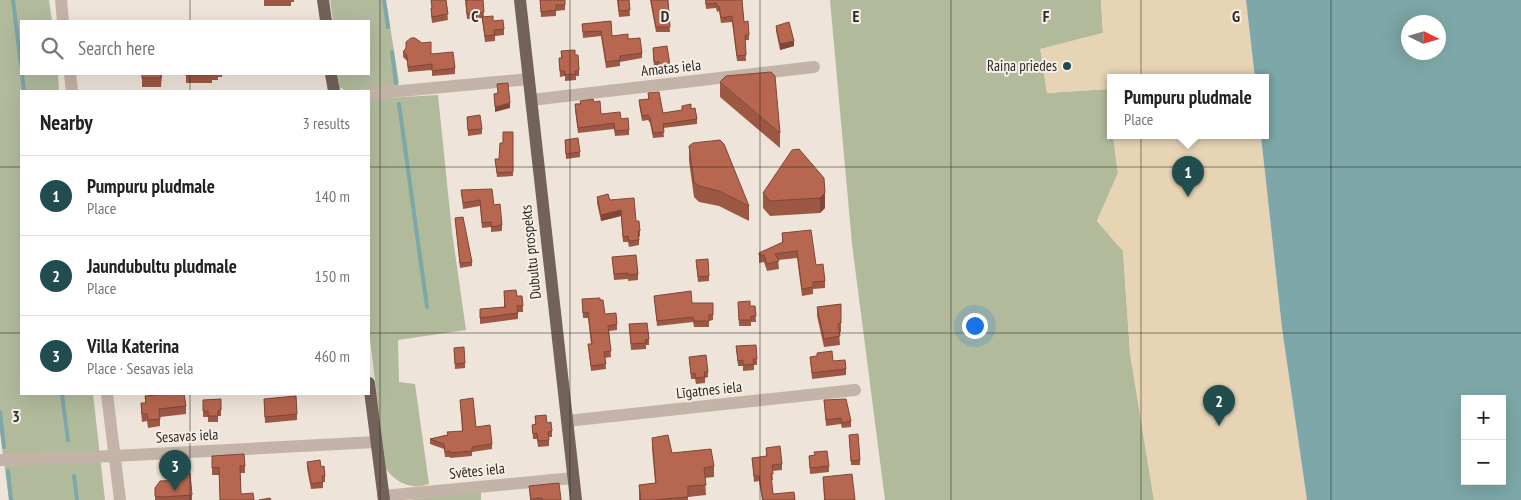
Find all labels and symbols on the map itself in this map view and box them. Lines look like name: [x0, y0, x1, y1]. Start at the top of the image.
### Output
text: C: [471, 6, 479, 26]
text: D: [661, 6, 670, 26]
text: E: [853, 6, 860, 26]
text: F: [1043, 6, 1050, 26]
text: G: [1232, 6, 1240, 26]
north arrow: [1401, 15, 1446, 60]
street label: Amatas iela: [640, 55, 702, 80]
place label: Raiņa priedes: [987, 56, 1057, 75]
marker: Raiņa priedes: [1061, 60, 1073, 72]
pin: 1: [1172, 156, 1204, 197]
street label: Dubultu prospekts: [516, 204, 545, 300]
your location: [962, 313, 988, 339]
street label: Līgatnes iela: [675, 377, 743, 402]
pin: 2: [1203, 385, 1235, 426]
text: 3: [12, 406, 20, 426]
street label: Sesavas iela: [155, 424, 219, 447]
pin: 3: [159, 450, 191, 491]
street label: Svētes iela: [448, 458, 506, 483]

